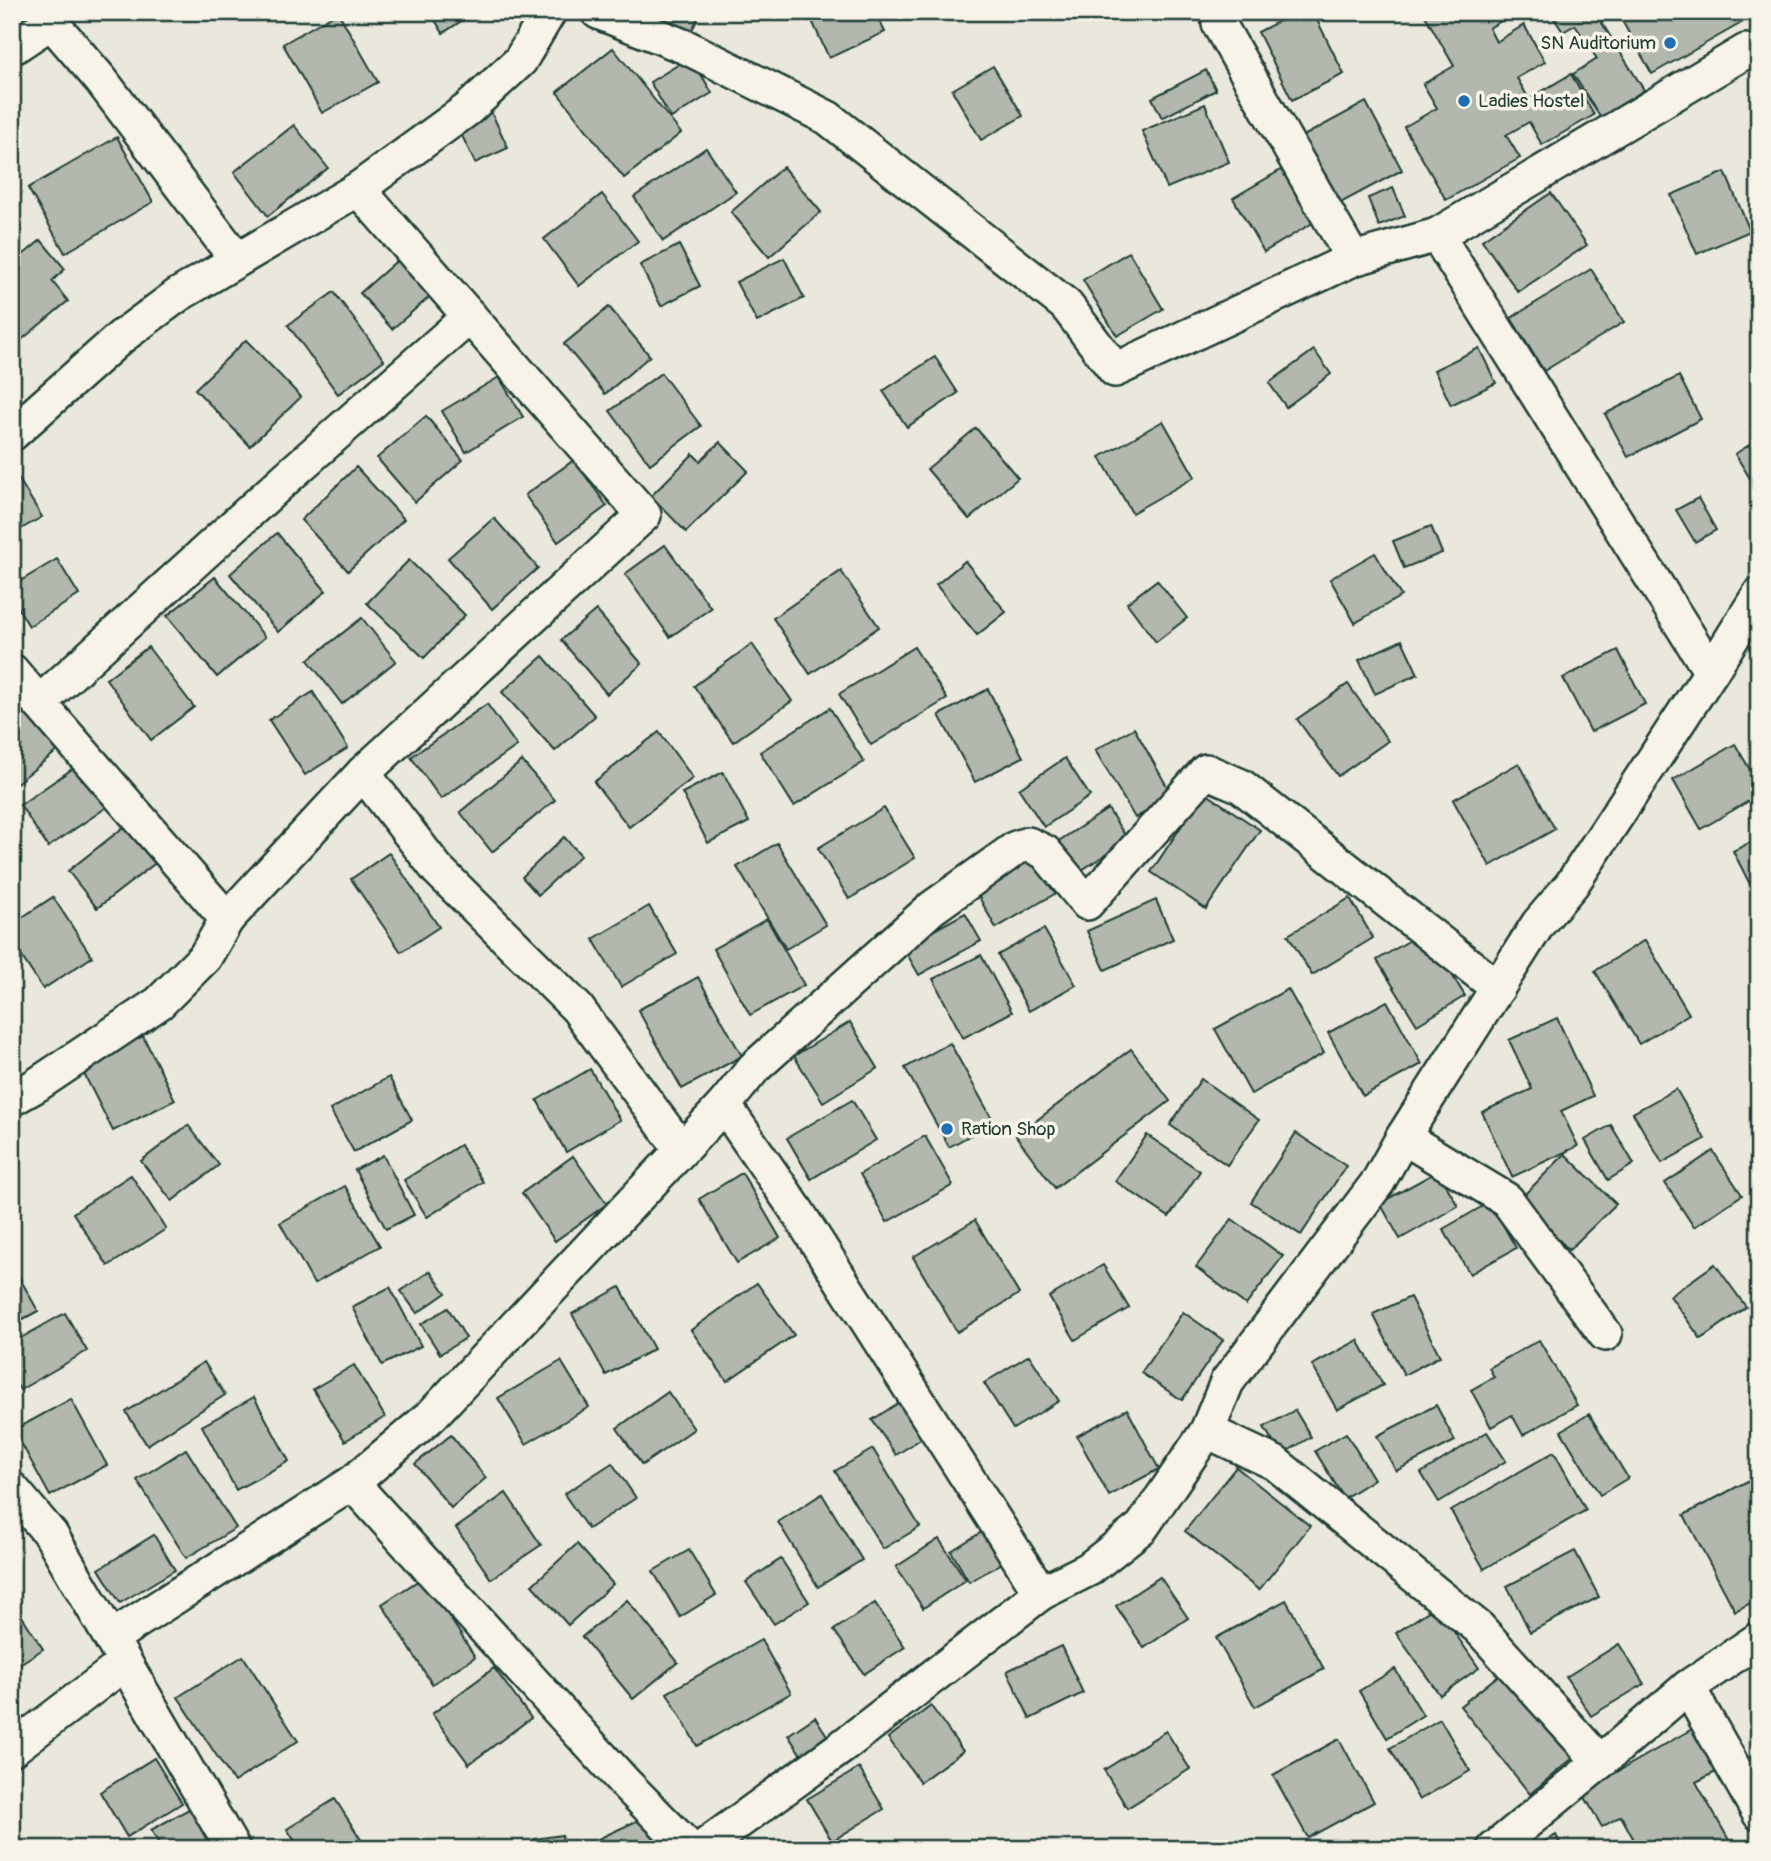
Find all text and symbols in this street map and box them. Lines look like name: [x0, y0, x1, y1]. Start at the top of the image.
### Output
place label: SN Auditorium: [1540, 31, 1656, 55]
marker: SN Auditorium: [1662, 35, 1678, 51]
place label: Ladies Hostel: [1478, 89, 1585, 113]
marker: Ladies Hostel: [1456, 93, 1472, 109]
place label: Ration Shop: [961, 1117, 1056, 1141]
marker: Ration Shop: [939, 1121, 955, 1137]

